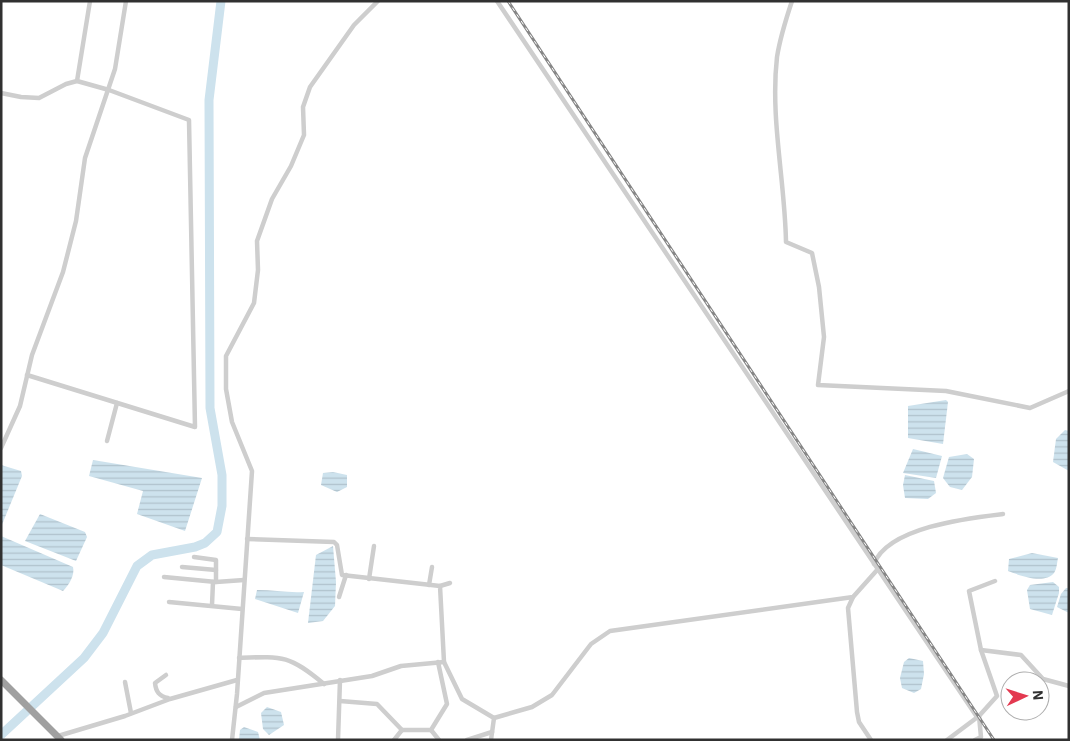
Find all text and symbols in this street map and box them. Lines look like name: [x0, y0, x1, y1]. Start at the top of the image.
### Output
north arrow: [1000, 671, 1050, 721]
text: N: [1029, 689, 1047, 701]

